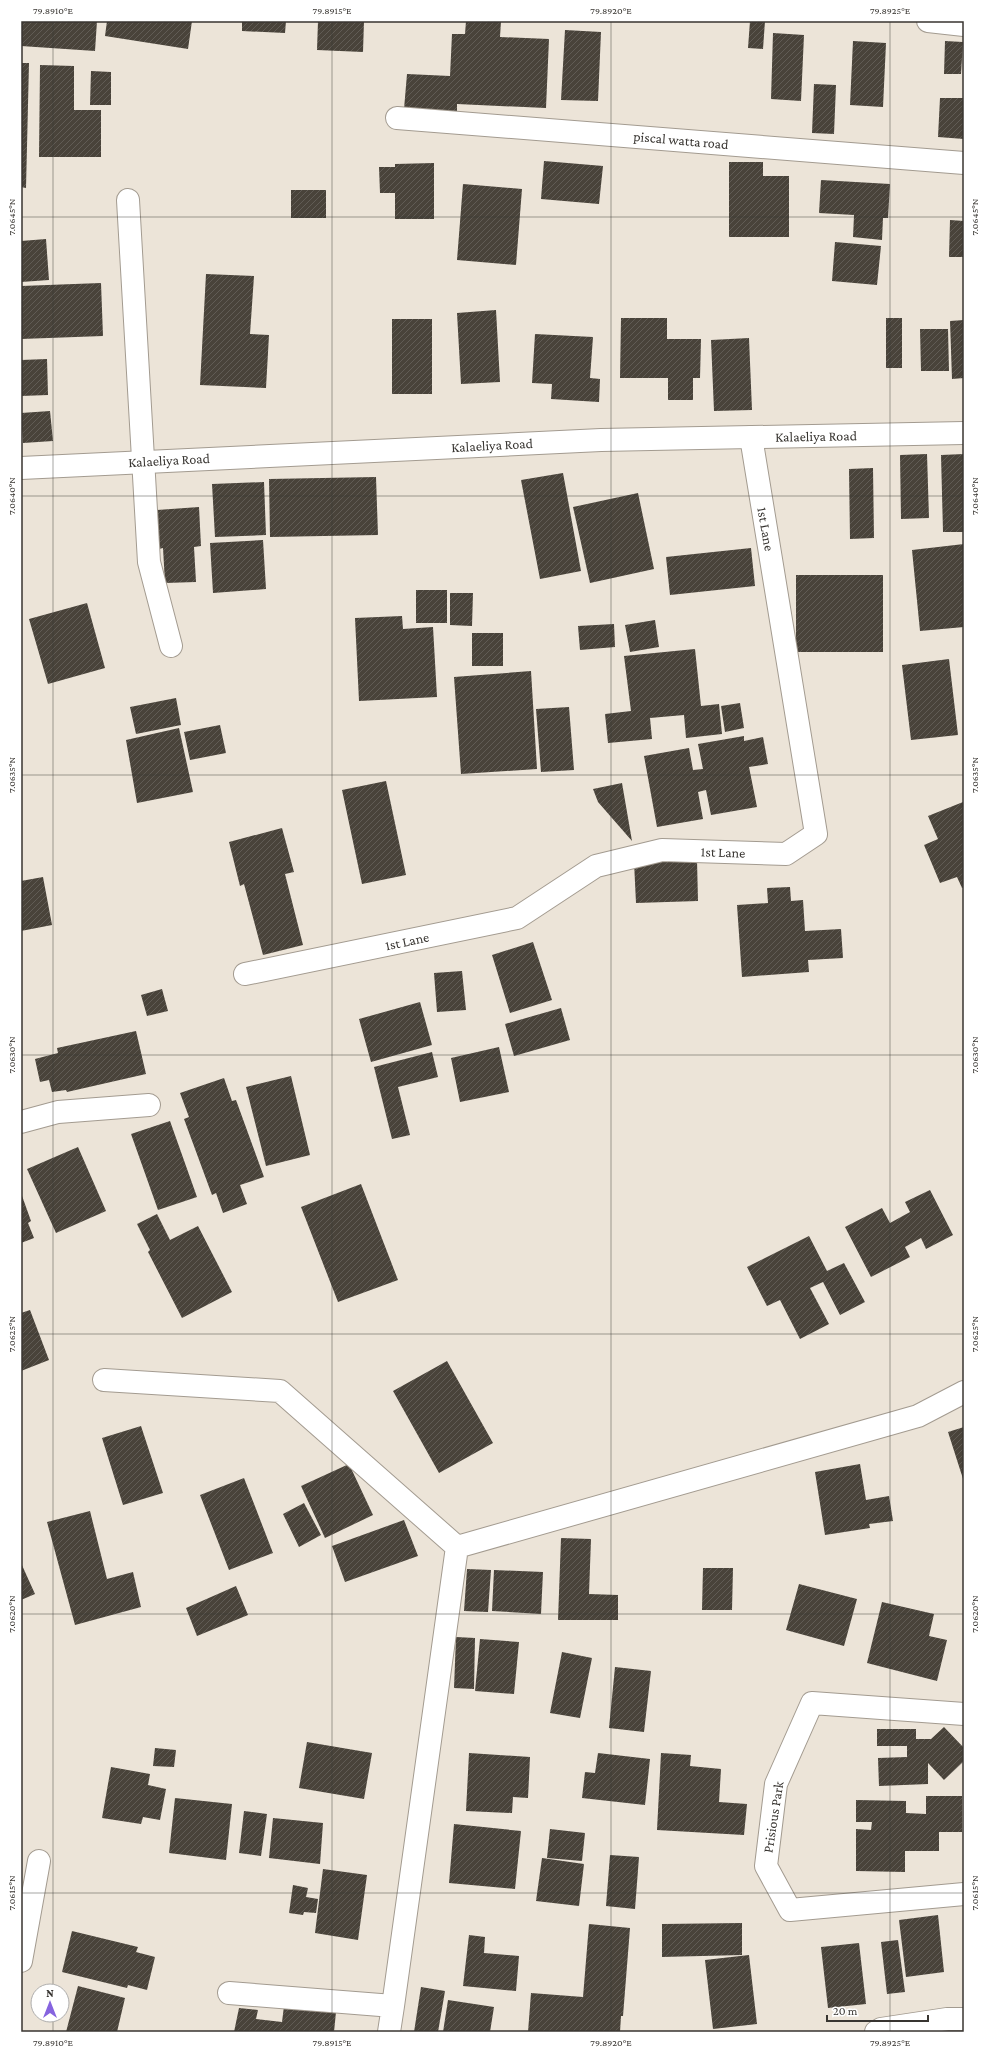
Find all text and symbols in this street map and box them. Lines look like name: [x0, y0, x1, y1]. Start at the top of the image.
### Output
text: 79.8910°E: [33, 5, 74, 16]
text: 79.8915°E: [313, 5, 352, 16]
text: 79.8920°E: [590, 5, 632, 16]
text: 79.8925°E: [870, 5, 911, 16]
street label: piscal watta road: [633, 128, 730, 152]
text: 7.0645°N: [6, 198, 17, 235]
text: 7.0645°N: [969, 198, 980, 235]
street label: Kalaeliya Road: [775, 427, 858, 445]
street label: Kalaeliya Road: [451, 435, 534, 455]
street label: Kalaeliya Road: [128, 450, 211, 470]
text: 7.0640°N: [6, 477, 17, 515]
text: 7.0640°N: [969, 477, 980, 515]
street label: 1st Lane: [754, 506, 778, 552]
text: 7.0635°N: [6, 757, 17, 793]
text: 7.0635°N: [969, 757, 980, 793]
street label: 1st Lane: [700, 843, 746, 861]
street label: 1st Lane: [384, 929, 430, 953]
text: 7.0630°N: [6, 1036, 17, 1074]
text: 7.0630°N: [969, 1036, 980, 1074]
text: 7.0625°N: [6, 1315, 17, 1352]
text: 7.0625°N: [969, 1315, 980, 1352]
text: 7.0620°N: [6, 1595, 17, 1633]
text: 7.0620°N: [969, 1595, 980, 1633]
street label: Prisious Park: [759, 1780, 787, 1854]
text: 7.0615°N: [6, 1875, 17, 1911]
text: 7.0615°N: [969, 1875, 980, 1911]
north arrow: [30, 1983, 70, 2023]
text: N: [46, 1987, 54, 1999]
scale bar: [827, 1997, 928, 2023]
text: 20 m: [833, 2004, 858, 2018]
text: 79.8910°E: [33, 2037, 74, 2048]
text: 79.8915°E: [313, 2037, 352, 2048]
text: 79.8920°E: [590, 2037, 632, 2048]
text: 79.8925°E: [870, 2037, 911, 2048]

